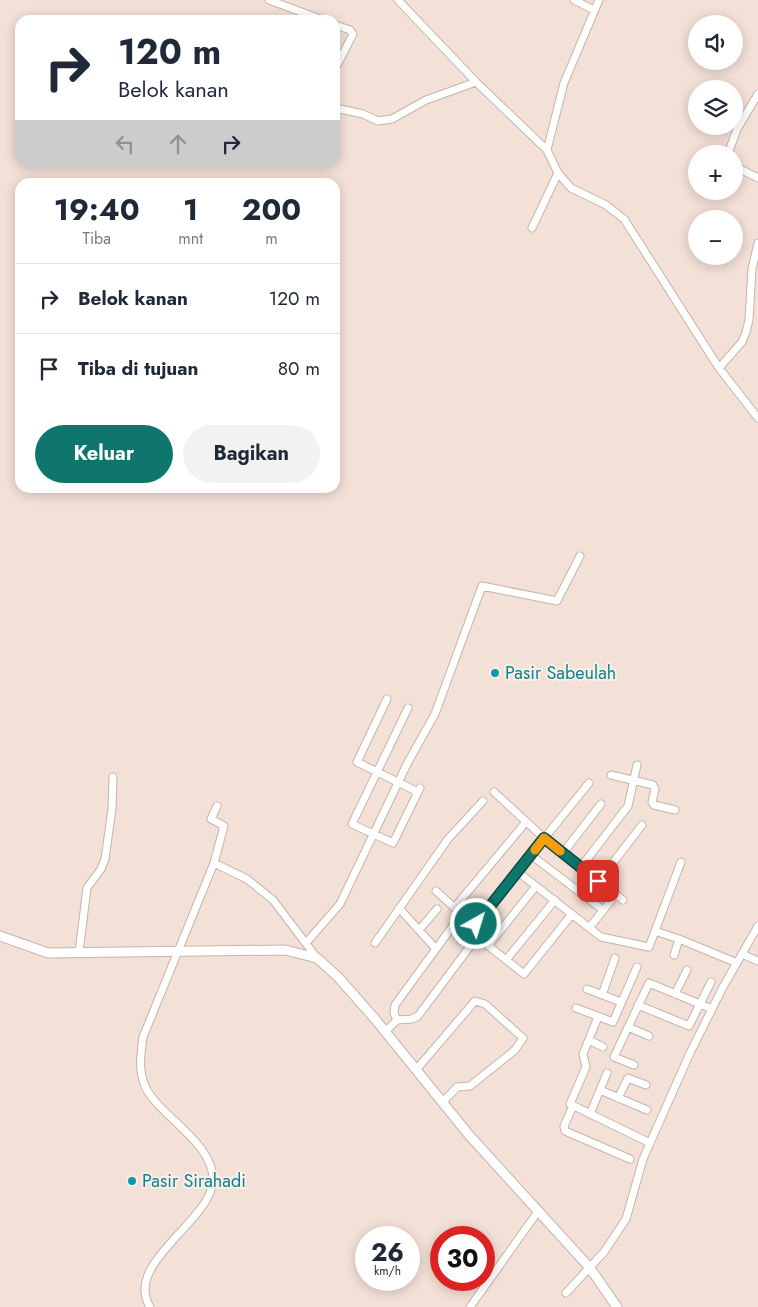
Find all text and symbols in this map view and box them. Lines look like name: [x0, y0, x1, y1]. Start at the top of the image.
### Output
map controls: [688, 15, 743, 265]
button: sound: [688, 15, 743, 70]
text: 120 m: [118, 27, 221, 77]
icon: right: [35, 35, 100, 100]
text: Belok kanan: [118, 73, 229, 105]
button: layers: [688, 80, 743, 135]
icon: left: [111, 130, 139, 158]
icon: ahead: [164, 130, 192, 158]
icon: right: [217, 130, 245, 158]
button: +: [688, 145, 743, 200]
text: 19:40: [54, 188, 140, 231]
text: 1: [183, 188, 198, 231]
text: 200: [242, 188, 301, 231]
button: −: [688, 210, 743, 265]
text: Tiba: [82, 227, 111, 250]
text: mnt: [178, 227, 203, 250]
text: m: [265, 227, 278, 250]
icon: right: [35, 285, 63, 313]
text: Belok kanan: [78, 285, 188, 312]
text: 120 m: [269, 285, 320, 312]
icon: arrive: [35, 355, 63, 383]
text: Tiba di tujuan: [78, 355, 198, 382]
text: 80 m: [278, 355, 320, 382]
button: Keluar: [35, 425, 173, 483]
button: Bagikan: [183, 425, 320, 483]
place label: Pasir Sabeulah: [505, 660, 616, 686]
marker: Pasir Sabeulah: [489, 667, 501, 679]
pin: [577, 860, 619, 902]
icon: arrive: [584, 867, 612, 895]
position arrow: [449, 897, 501, 949]
place label: Pasir Sirahadi: [142, 1168, 246, 1194]
marker: Pasir Sirahadi: [126, 1175, 138, 1187]
speed limit sign: 30: [430, 1226, 495, 1291]
text: 26: [371, 1234, 404, 1270]
text: km/h: [374, 1262, 401, 1280]

